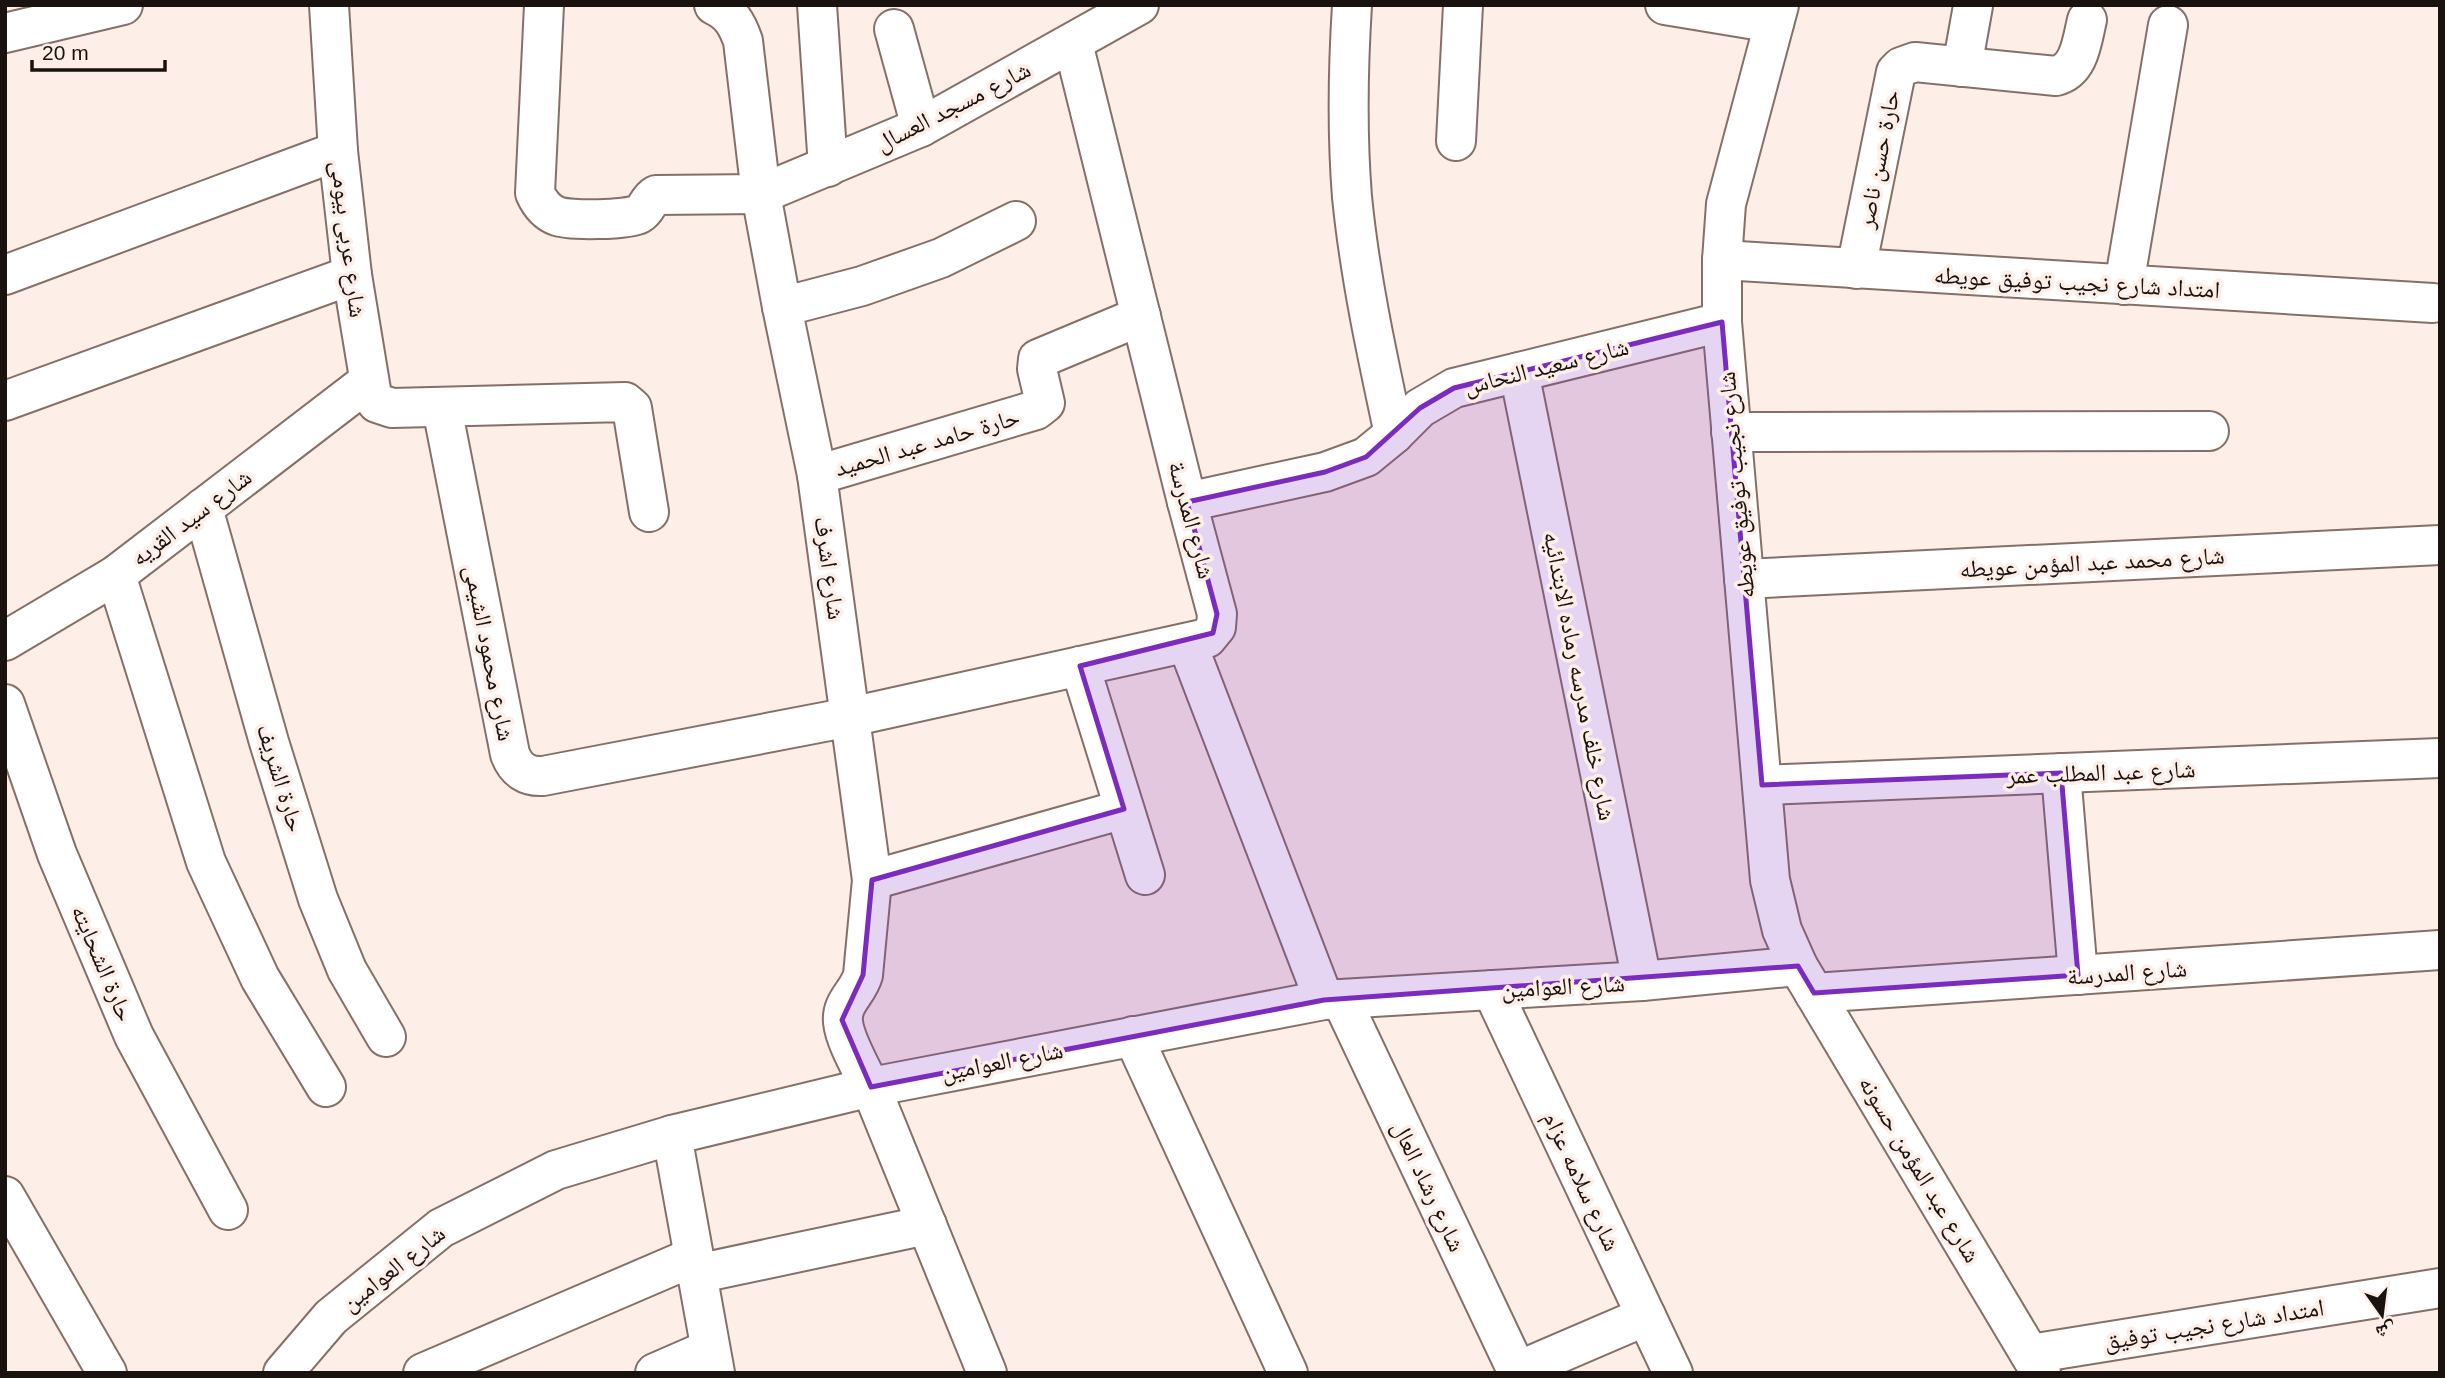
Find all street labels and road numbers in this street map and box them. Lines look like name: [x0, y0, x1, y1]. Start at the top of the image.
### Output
street label: شارع مسجد العسال: [871, 55, 1036, 158]
street label: حارة حسن ناصر: [1851, 88, 1906, 232]
street label: شارع عربى بيومى: [324, 159, 372, 319]
street label: امتداد شارع نجيب توفيق عويطه: [1933, 261, 2221, 305]
street label: شارع سعيد النحاس: [1461, 332, 1632, 401]
street label: شارع نجيب توفيق عويطه: [1713, 370, 1761, 600]
street label: حارة حامد عبد الحميد: [831, 403, 1023, 482]
street label: شارع المدرسة: [1161, 458, 1221, 582]
street label: شارع سيد القريه: [126, 463, 258, 573]
street label: شارع اشرف: [807, 515, 851, 622]
street label: شارع خلف مدرسه رماده الابتدائيه: [1537, 529, 1621, 823]
street label: شارع محمد عبد المؤمن عويطه: [1959, 542, 2225, 584]
street label: شارع محمود الشيمى: [458, 563, 520, 744]
street label: حارة الشريف: [251, 721, 310, 835]
street label: شارع عبد المطلب عمر: [2005, 755, 2196, 791]
street label: حارة الشحايته: [66, 901, 140, 1025]
street label: شارع المدرسة: [2066, 954, 2188, 992]
street label: شارع العوامين: [1501, 969, 1626, 1005]
street label: شارع العوامين: [939, 1036, 1066, 1088]
street label: شارع عبد المؤمن حسونه: [1852, 1071, 1986, 1268]
street label: شارع سلامه عزام: [1535, 1107, 1626, 1256]
street label: شارع رشاد العال: [1385, 1116, 1471, 1257]
street label: شارع العوامين: [336, 1219, 451, 1318]
street label: امتداد شارع نجيب توفيق: [2102, 1293, 2326, 1357]

